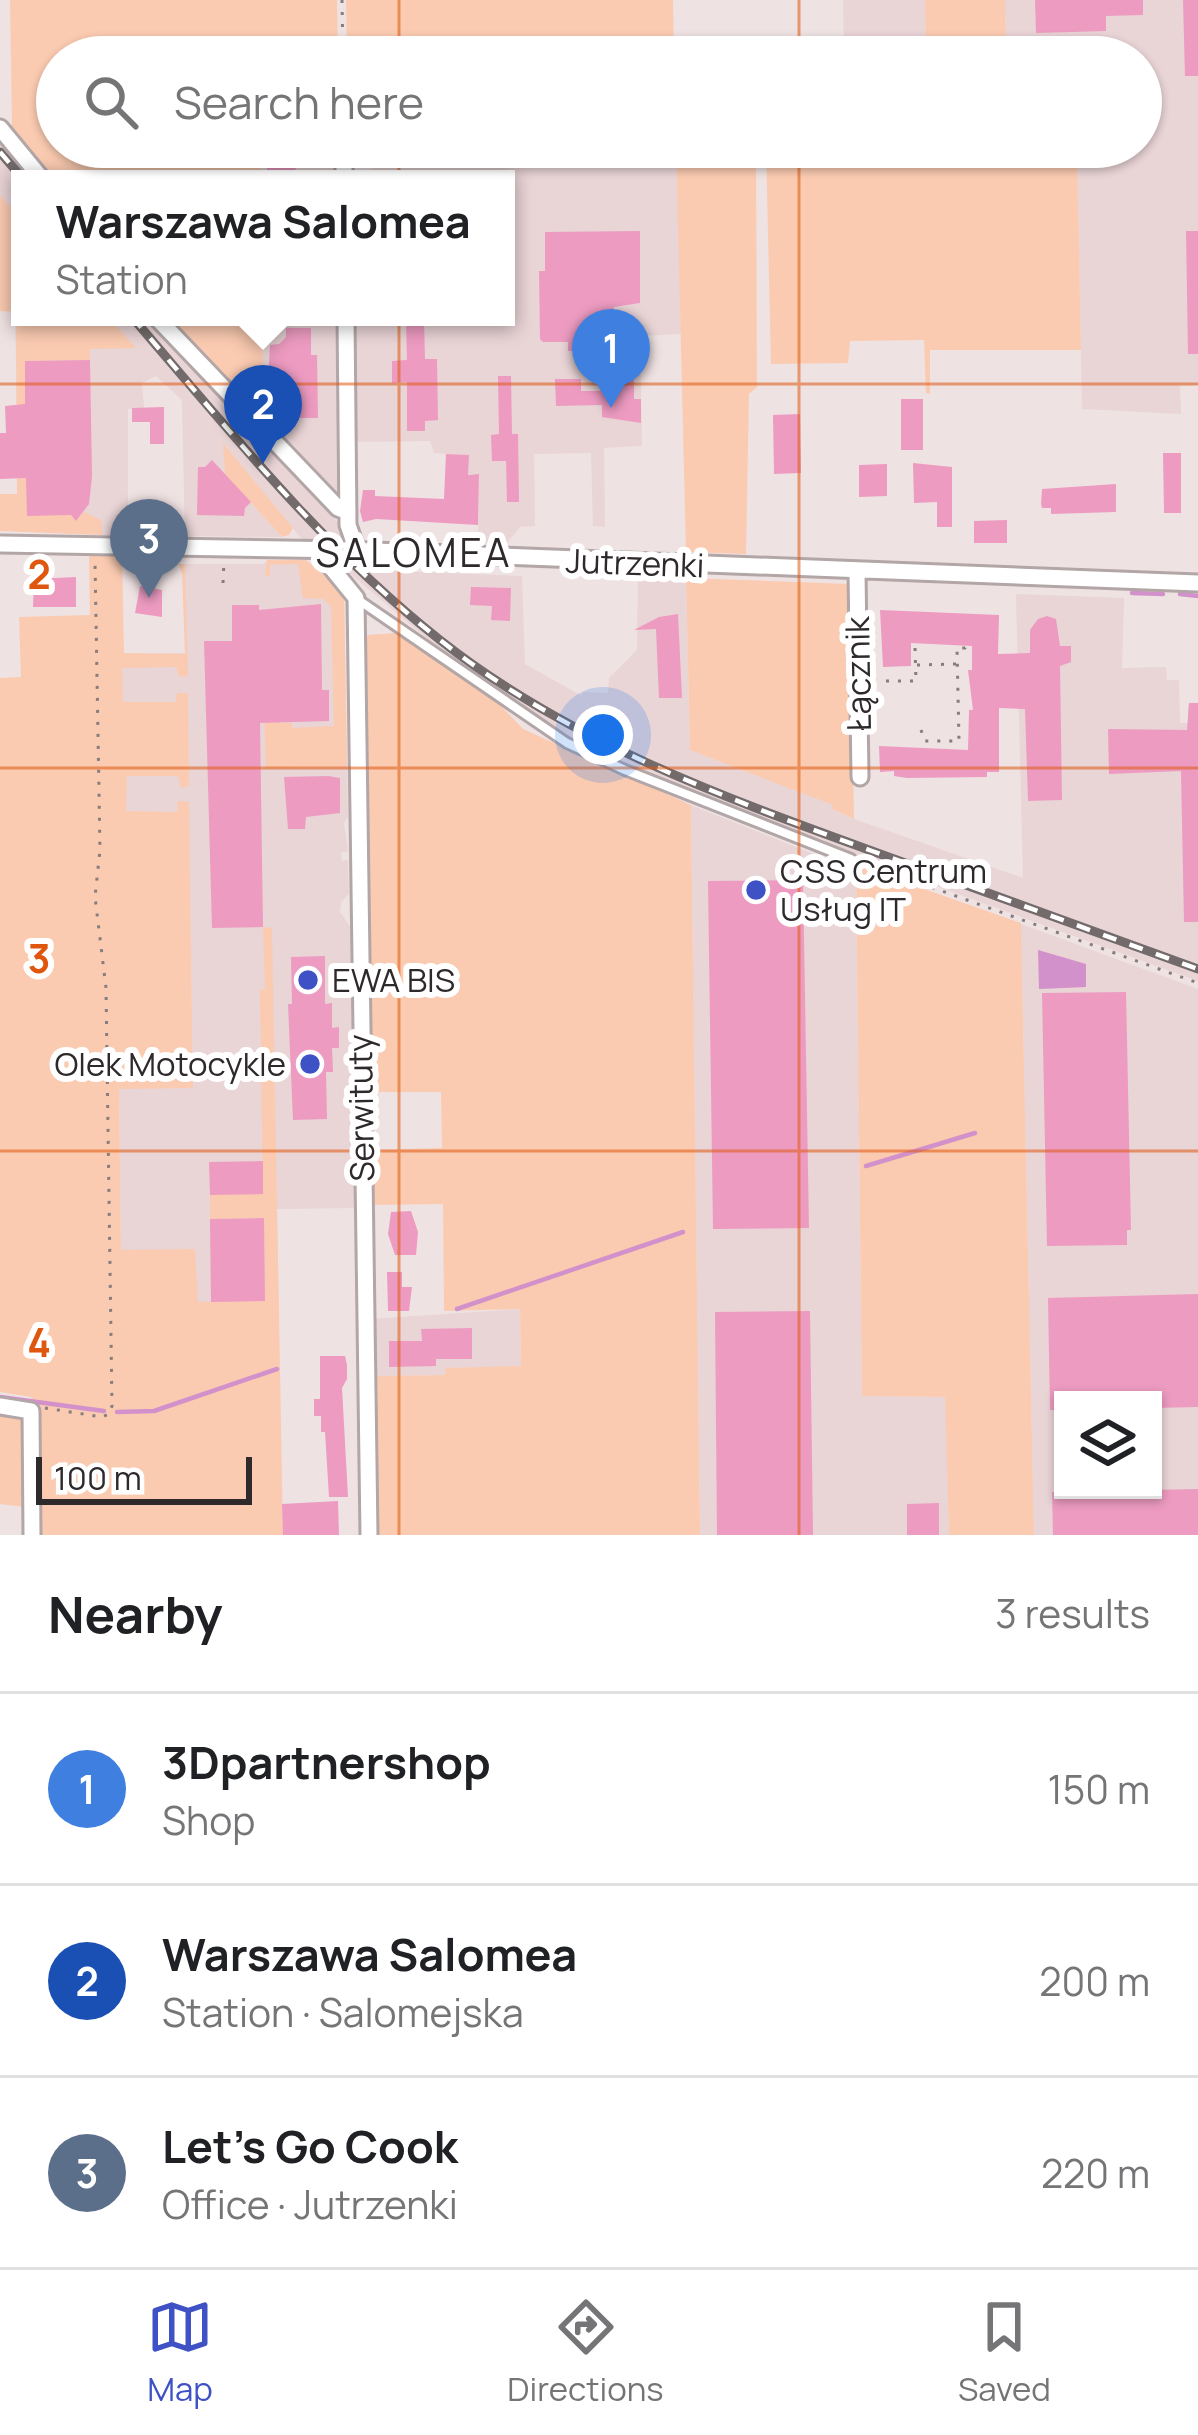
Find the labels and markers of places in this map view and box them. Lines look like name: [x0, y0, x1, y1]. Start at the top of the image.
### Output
pin: 1: [572, 309, 650, 408]
pin: 2: [224, 365, 302, 464]
pin: 3: [110, 499, 188, 598]
place label: CSS Centrum Usług IT: [780, 848, 987, 931]
marker: CSS Centrum Usług IT: [743, 877, 769, 903]
place label: EWA BIS: [332, 957, 455, 1002]
marker: EWA BIS: [295, 967, 321, 993]
place label: Olek Motocykle: [54, 1041, 286, 1086]
marker: Olek Motocykle: [297, 1051, 323, 1077]

